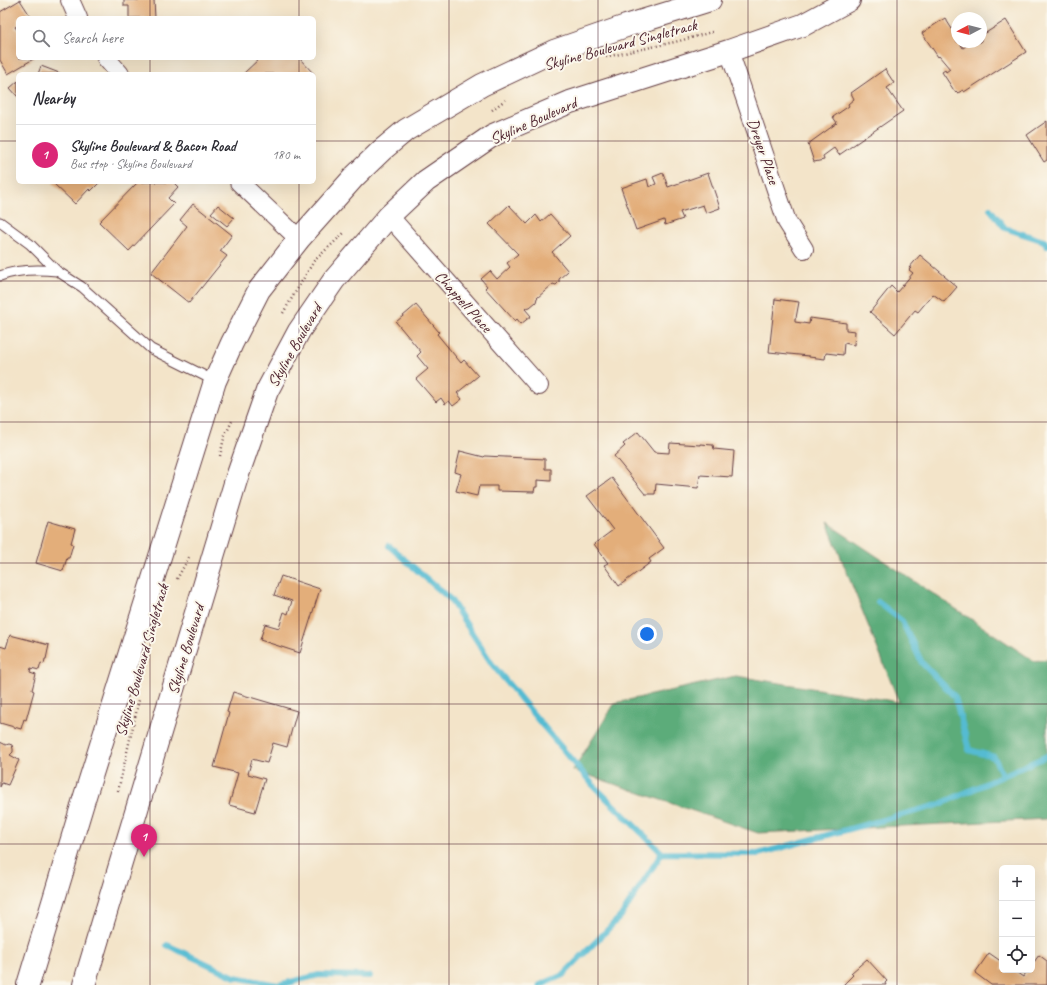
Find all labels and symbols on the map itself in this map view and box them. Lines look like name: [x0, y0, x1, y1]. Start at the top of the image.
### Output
north arrow: [951, 12, 987, 48]
street label: Skyline Boulevard Singletrack: [541, 15, 700, 75]
street label: Skyline Boulevard: [487, 92, 582, 149]
street label: Dreyer Place: [742, 116, 784, 189]
street label: Chappell Place: [430, 267, 497, 338]
street label: Skyline Boulevard: [263, 298, 328, 391]
street label: Skyline Boulevard Singletrack: [111, 581, 174, 739]
street label: Skyline Boulevard: [163, 599, 210, 697]
your location: [637, 624, 657, 644]
pin: 1: [131, 824, 157, 857]

